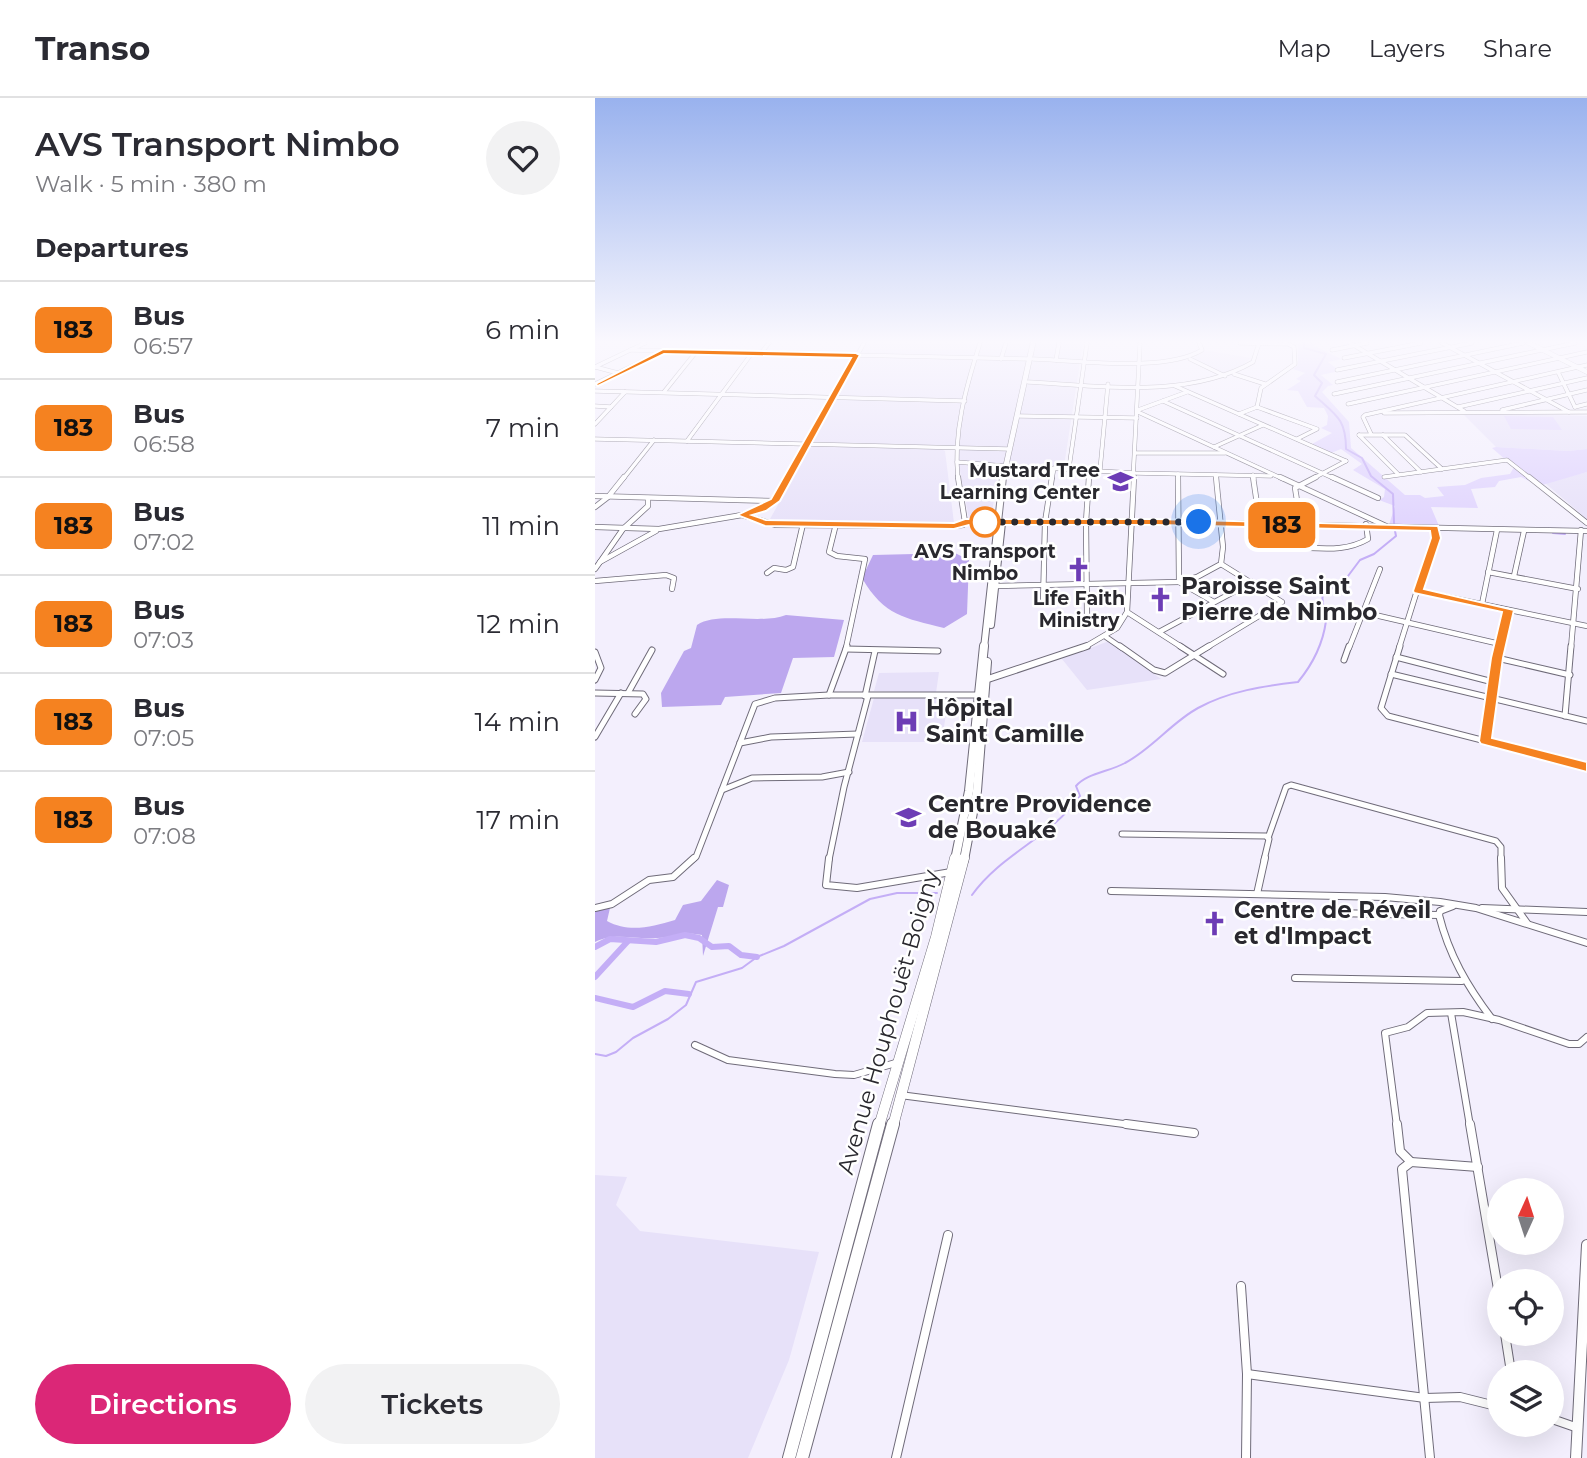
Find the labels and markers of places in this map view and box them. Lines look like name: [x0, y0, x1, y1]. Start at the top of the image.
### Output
place label: Mustard Tree Learning Center: [940, 459, 1100, 504]
school or university icon: Mustard Tree Learning Center: [1106, 467, 1134, 495]
marker: AVS Transport Nimbo: [970, 507, 1000, 537]
place label: AVS Transport Nimbo: [913, 540, 1056, 585]
church icon: Life Faith Ministry: [1065, 556, 1093, 584]
place label: Paroisse Saint Pierre de Nimbo: [1181, 572, 1377, 626]
church icon: Paroisse Saint Pierre de Nimbo: [1147, 585, 1175, 613]
place label: Life Faith Ministry: [1033, 587, 1125, 632]
place label: Hôpital Saint Camille: [926, 694, 1084, 748]
hospital icon: Hôpital Saint Camille: [892, 707, 920, 735]
place label: Centre Providence de Bouaké: [928, 790, 1151, 844]
school or university icon: Centre Providence de Bouaké: [894, 803, 922, 831]
place label: Centre de Réveil et d'Impact: [1234, 896, 1431, 950]
church icon: Centre de Réveil et d'Impact: [1200, 909, 1228, 937]

